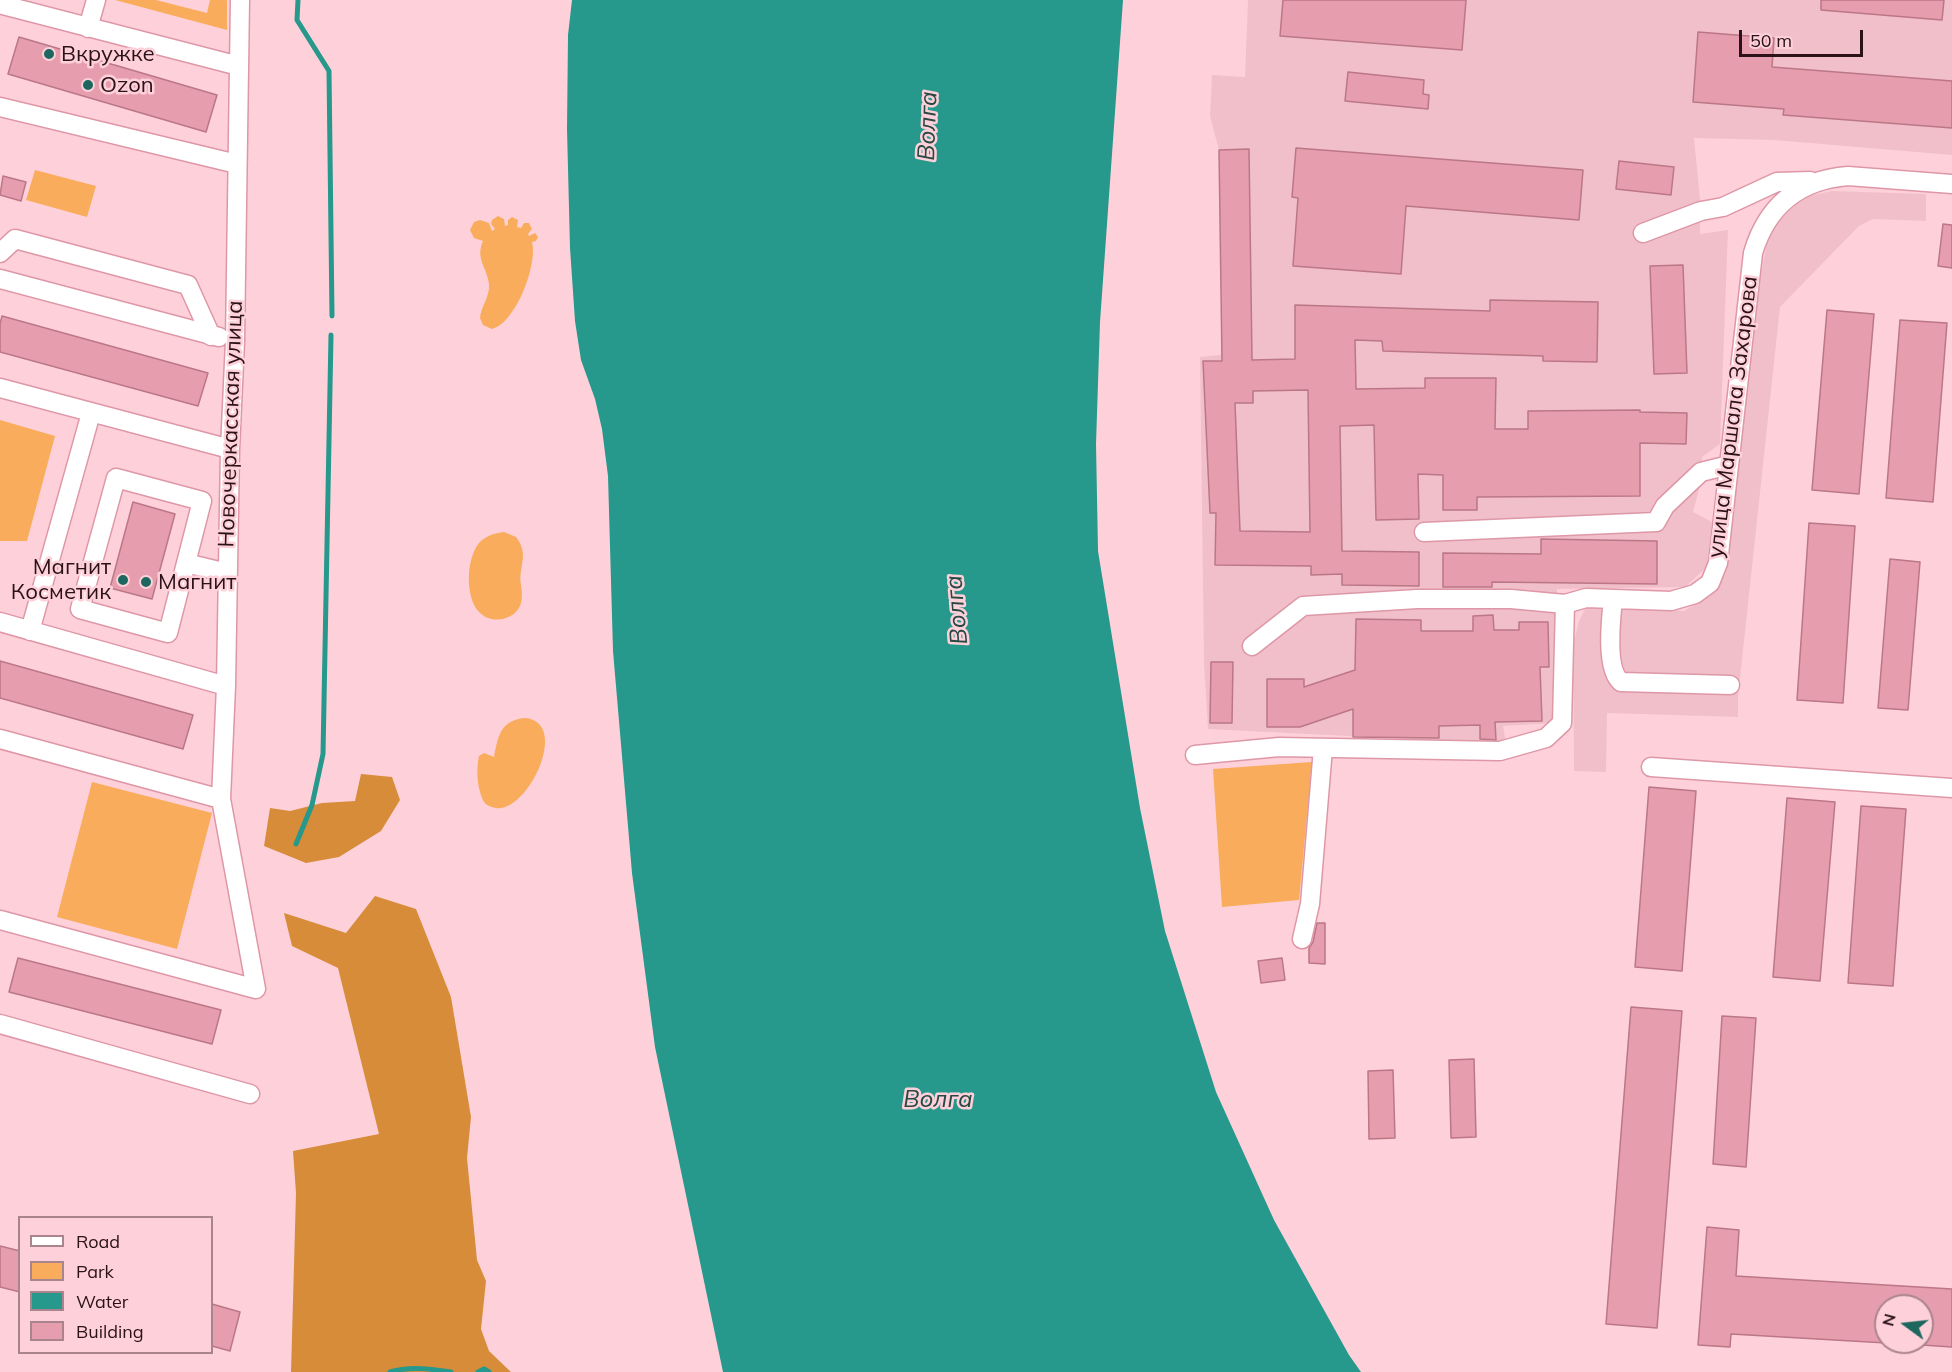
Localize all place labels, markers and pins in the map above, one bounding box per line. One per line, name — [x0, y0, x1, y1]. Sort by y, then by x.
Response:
place label: Вкружке — [61, 41, 155, 67]
marker: Вкружке — [42, 47, 56, 61]
place label: Ozon — [100, 72, 154, 98]
marker: Ozon — [81, 78, 95, 92]
place label: Магнит Косметик — [11, 554, 111, 606]
place label: Магнит — [158, 569, 236, 595]
marker: Магнит Косметик — [116, 573, 130, 587]
marker: Магнит — [139, 575, 153, 589]

